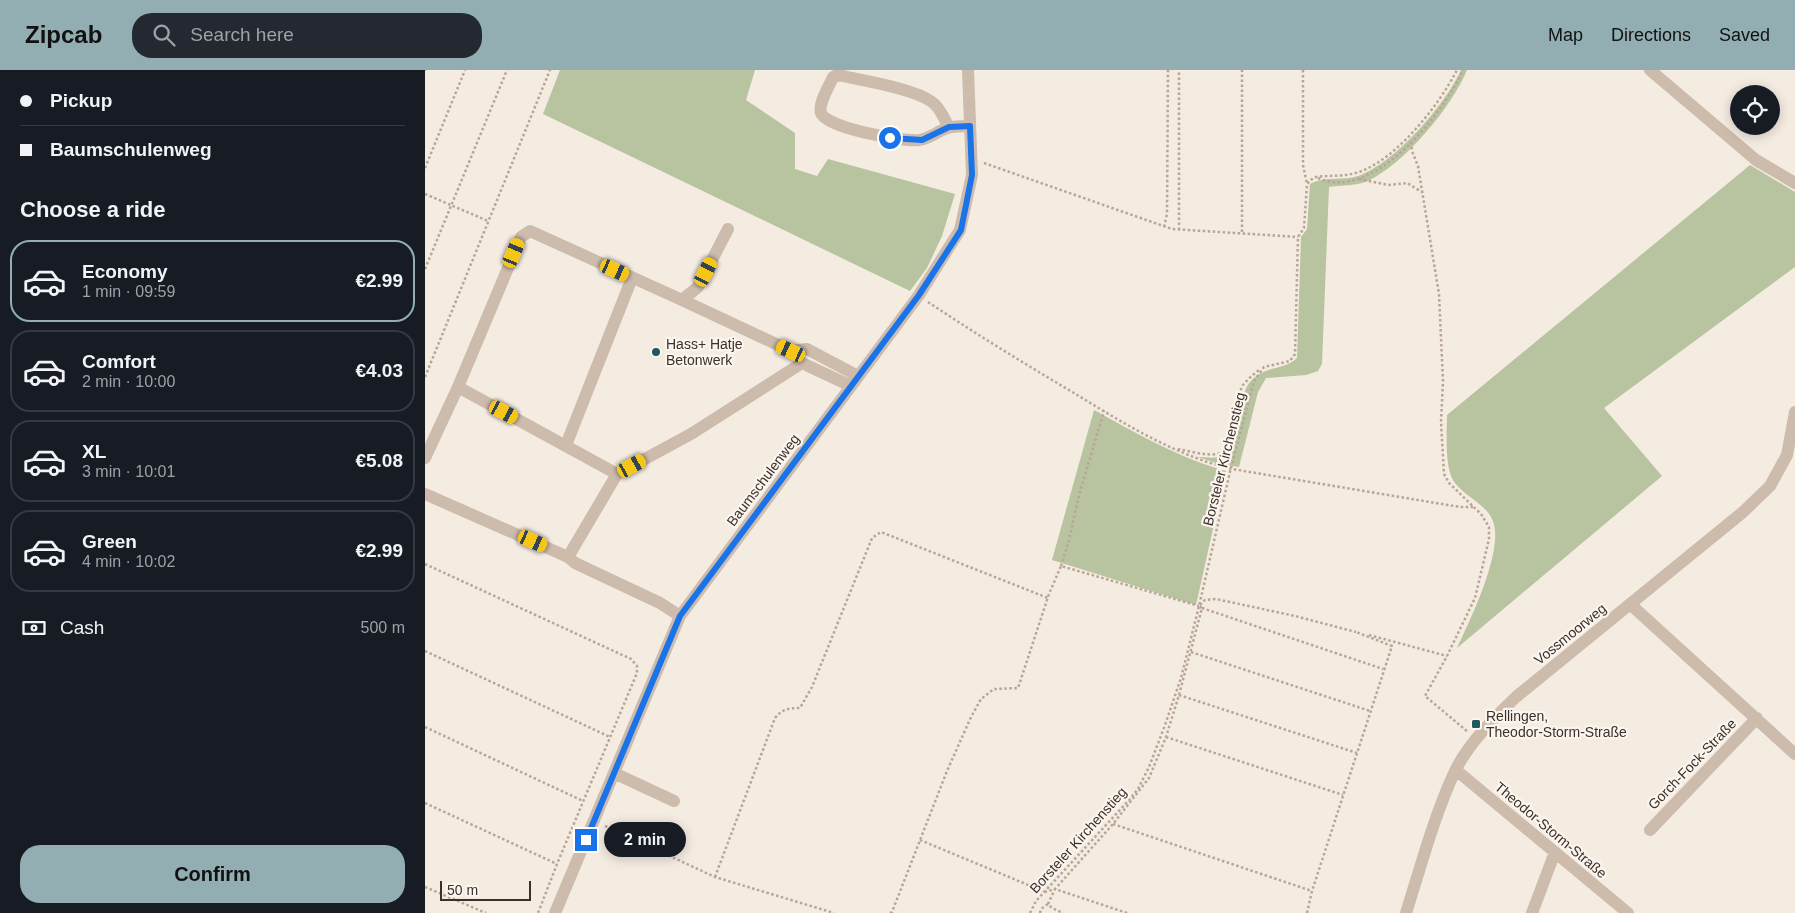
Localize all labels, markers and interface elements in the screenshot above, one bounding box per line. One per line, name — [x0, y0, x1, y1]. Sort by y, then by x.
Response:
search box — [132, 13, 482, 58]
text: Zipcab — [25, 21, 102, 48]
icon: search — [150, 21, 178, 49]
text: Search here — [190, 24, 294, 45]
text: Map — [1548, 25, 1583, 45]
text: Directions — [1611, 25, 1691, 45]
text: Saved — [1719, 25, 1770, 45]
map controls — [1730, 85, 1780, 135]
button: locate — [1730, 85, 1780, 135]
text: Pickup — [50, 90, 112, 111]
route start — [879, 127, 901, 149]
text: Baumschulenweg — [50, 139, 212, 160]
text: Choose a ride — [20, 197, 165, 222]
car — [501, 236, 526, 270]
car — [692, 255, 719, 289]
car — [598, 257, 631, 283]
icon: car — [22, 259, 67, 304]
text: Economy — [82, 261, 168, 282]
text: €2.99 — [355, 270, 403, 291]
text: 1 min · 09:59 — [82, 283, 175, 300]
place label: Hass+ Hatje Betonwerk — [666, 336, 743, 368]
car — [774, 338, 807, 364]
marker: Hass+ Hatje Betonwerk — [650, 346, 662, 358]
icon: car — [22, 349, 67, 394]
text: Comfort — [82, 351, 156, 372]
text: €4.03 — [355, 360, 403, 381]
text: 2 min · 10:00 — [82, 373, 175, 390]
street label: Borsteler Kirchenstieg — [1200, 391, 1248, 527]
car — [487, 398, 520, 426]
street label: Baumschulenweg — [723, 431, 803, 529]
icon: car — [22, 439, 67, 484]
text: XL — [82, 441, 106, 462]
text: €5.08 — [355, 450, 403, 471]
car — [615, 452, 648, 480]
text: 3 min · 10:01 — [82, 463, 175, 480]
car — [516, 528, 549, 554]
icon: car — [22, 529, 67, 574]
text: Green — [82, 531, 137, 552]
text: €2.99 — [355, 540, 403, 561]
text: 4 min · 10:02 — [82, 553, 175, 570]
street label: Vossmoorweg — [1531, 600, 1609, 668]
icon: cash — [20, 614, 48, 642]
text: Cash — [60, 617, 104, 638]
text: 500 m — [361, 619, 405, 636]
place label: Rellingen, Theodor-Storm-Straße — [1486, 708, 1627, 740]
street label: Gorch-Fock-Straße — [1645, 715, 1740, 813]
marker: Rellingen, Theodor-Storm-Straße — [1470, 718, 1482, 730]
street label: Theodor-Storm-Straße — [1492, 779, 1610, 882]
street label: Borsteler Kirchenstieg — [1026, 784, 1130, 896]
callout: 2 min — [603, 822, 686, 858]
route end — [575, 829, 597, 851]
text: 2 min — [624, 831, 666, 848]
button: Confirm — [20, 845, 405, 903]
scale bar — [440, 878, 531, 901]
text: 50 m — [447, 882, 478, 898]

